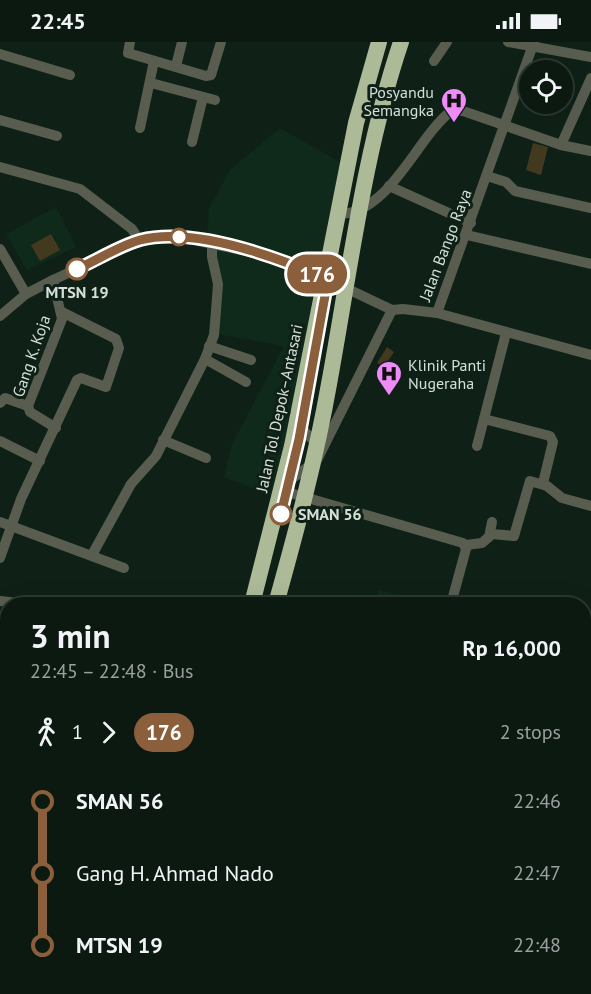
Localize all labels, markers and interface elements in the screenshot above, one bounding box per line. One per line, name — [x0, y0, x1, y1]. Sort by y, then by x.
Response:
text: 22:45 — [30, 7, 86, 35]
map controls — [519, 60, 573, 114]
button: locate — [519, 60, 573, 114]
place label: Posyandu Semangka — [364, 82, 434, 120]
hospital icon: Posyandu Semangka — [439, 86, 469, 124]
street label: Jalan Bango Raya — [414, 186, 476, 305]
unlabelled marker — [170, 228, 188, 246]
line badge: 176 — [282, 254, 352, 294]
marker: MTSN 19 — [66, 258, 88, 280]
text: 176 — [299, 261, 335, 288]
place label: MTSN 19 — [45, 282, 109, 302]
street label: Gang K. Koja — [8, 312, 54, 400]
street label: Jalan Tol Depok–Antasari — [251, 322, 307, 495]
place label: Klinik Panti Nugeraha — [408, 355, 486, 393]
hospital icon: Klinik Panti Nugeraha — [374, 359, 404, 397]
marker: SMAN 56 — [270, 503, 292, 525]
place label: SMAN 56 — [298, 504, 362, 524]
text: 3 min — [30, 614, 111, 657]
text: Rp 16,000 — [462, 634, 561, 662]
text: 22:45 – 22:48 · Bus — [30, 658, 194, 684]
icon: walk — [30, 716, 63, 749]
icon: forward — [92, 716, 125, 749]
text: 1 — [72, 719, 83, 745]
text: 176 — [146, 719, 182, 746]
text: 2 stops — [500, 719, 561, 745]
text: SMAN 56 — [76, 787, 164, 815]
text: 22:46 — [513, 788, 561, 814]
text: Gang H. Ahmad Nado — [76, 859, 274, 887]
text: 22:47 — [513, 860, 561, 886]
text: MTSN 19 — [76, 931, 163, 959]
text: 22:48 — [513, 932, 561, 958]

